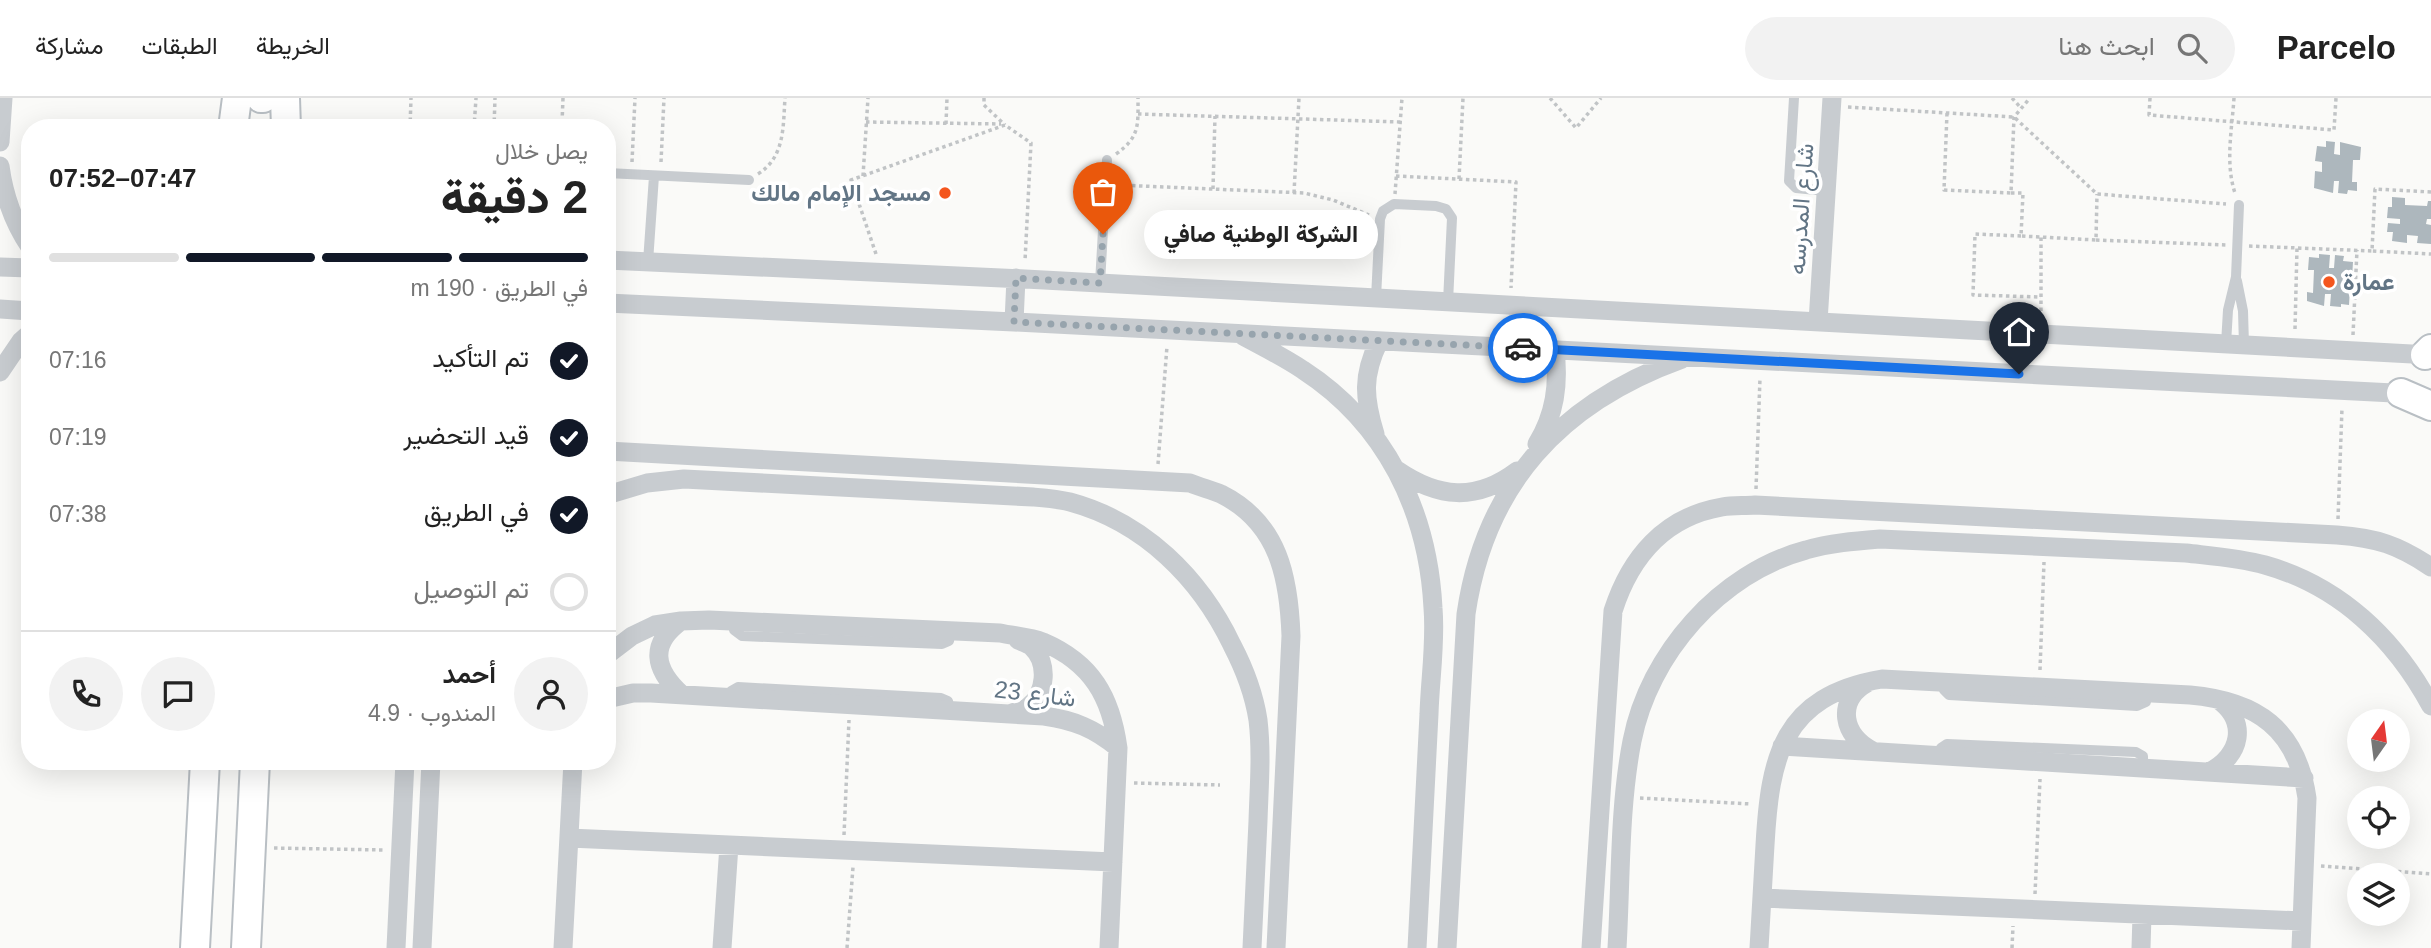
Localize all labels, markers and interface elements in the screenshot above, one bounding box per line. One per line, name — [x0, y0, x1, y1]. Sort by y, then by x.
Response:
search box — [1745, 17, 2235, 80]
icon: search — [2173, 29, 2211, 67]
text: Parcelo — [2277, 29, 2396, 66]
text: ابحث هنا — [2058, 31, 2155, 61]
text: مشاركة — [35, 32, 103, 59]
text: الطبقات — [141, 32, 218, 59]
text: الخريطة — [256, 32, 330, 59]
text: يصل خلال — [495, 138, 588, 164]
street label: شارع المدرسه — [1782, 142, 1822, 276]
pin — [1073, 162, 1133, 234]
text: 07:47–07:52 — [49, 163, 196, 193]
text: 2 دقيقة — [441, 171, 588, 223]
icon: bag — [1084, 173, 1122, 211]
place label: مسجد الإمام مالك — [751, 179, 931, 209]
marker: مسجد الإمام مالك — [937, 185, 953, 201]
callout: الشركة الوطنية صافي — [1145, 209, 1380, 258]
text: الشركة الوطنية صافي — [1164, 221, 1358, 247]
place label: عمارة — [2343, 268, 2395, 297]
marker: عمارة — [2321, 274, 2337, 290]
text: في الطريق · 190 m — [411, 275, 588, 301]
pin — [1989, 302, 2049, 374]
courier — [1488, 313, 1558, 383]
icon: home — [2000, 313, 2038, 351]
icon: car — [1504, 329, 1542, 367]
icon: check — [550, 342, 588, 380]
text: تم التأكيد — [432, 343, 529, 373]
text: 07:16 — [49, 347, 107, 373]
icon: check — [550, 419, 588, 457]
text: قيد التحضير — [403, 420, 529, 450]
text: 07:19 — [49, 424, 107, 450]
icon: check — [550, 496, 588, 534]
text: في الطريق — [424, 497, 529, 527]
text: 07:38 — [49, 501, 107, 527]
text: تم التوصيل — [413, 574, 529, 604]
button: phone — [49, 657, 123, 731]
button: chat — [141, 657, 215, 731]
button: person — [514, 657, 588, 731]
text: أحمد — [443, 659, 496, 689]
street label: شارع 23 — [993, 675, 1077, 715]
text: المندوب · 4.9 — [368, 700, 496, 726]
north arrow — [2347, 709, 2410, 772]
map controls — [2347, 709, 2410, 926]
button: locate — [2347, 786, 2410, 849]
button: layers — [2347, 863, 2410, 926]

